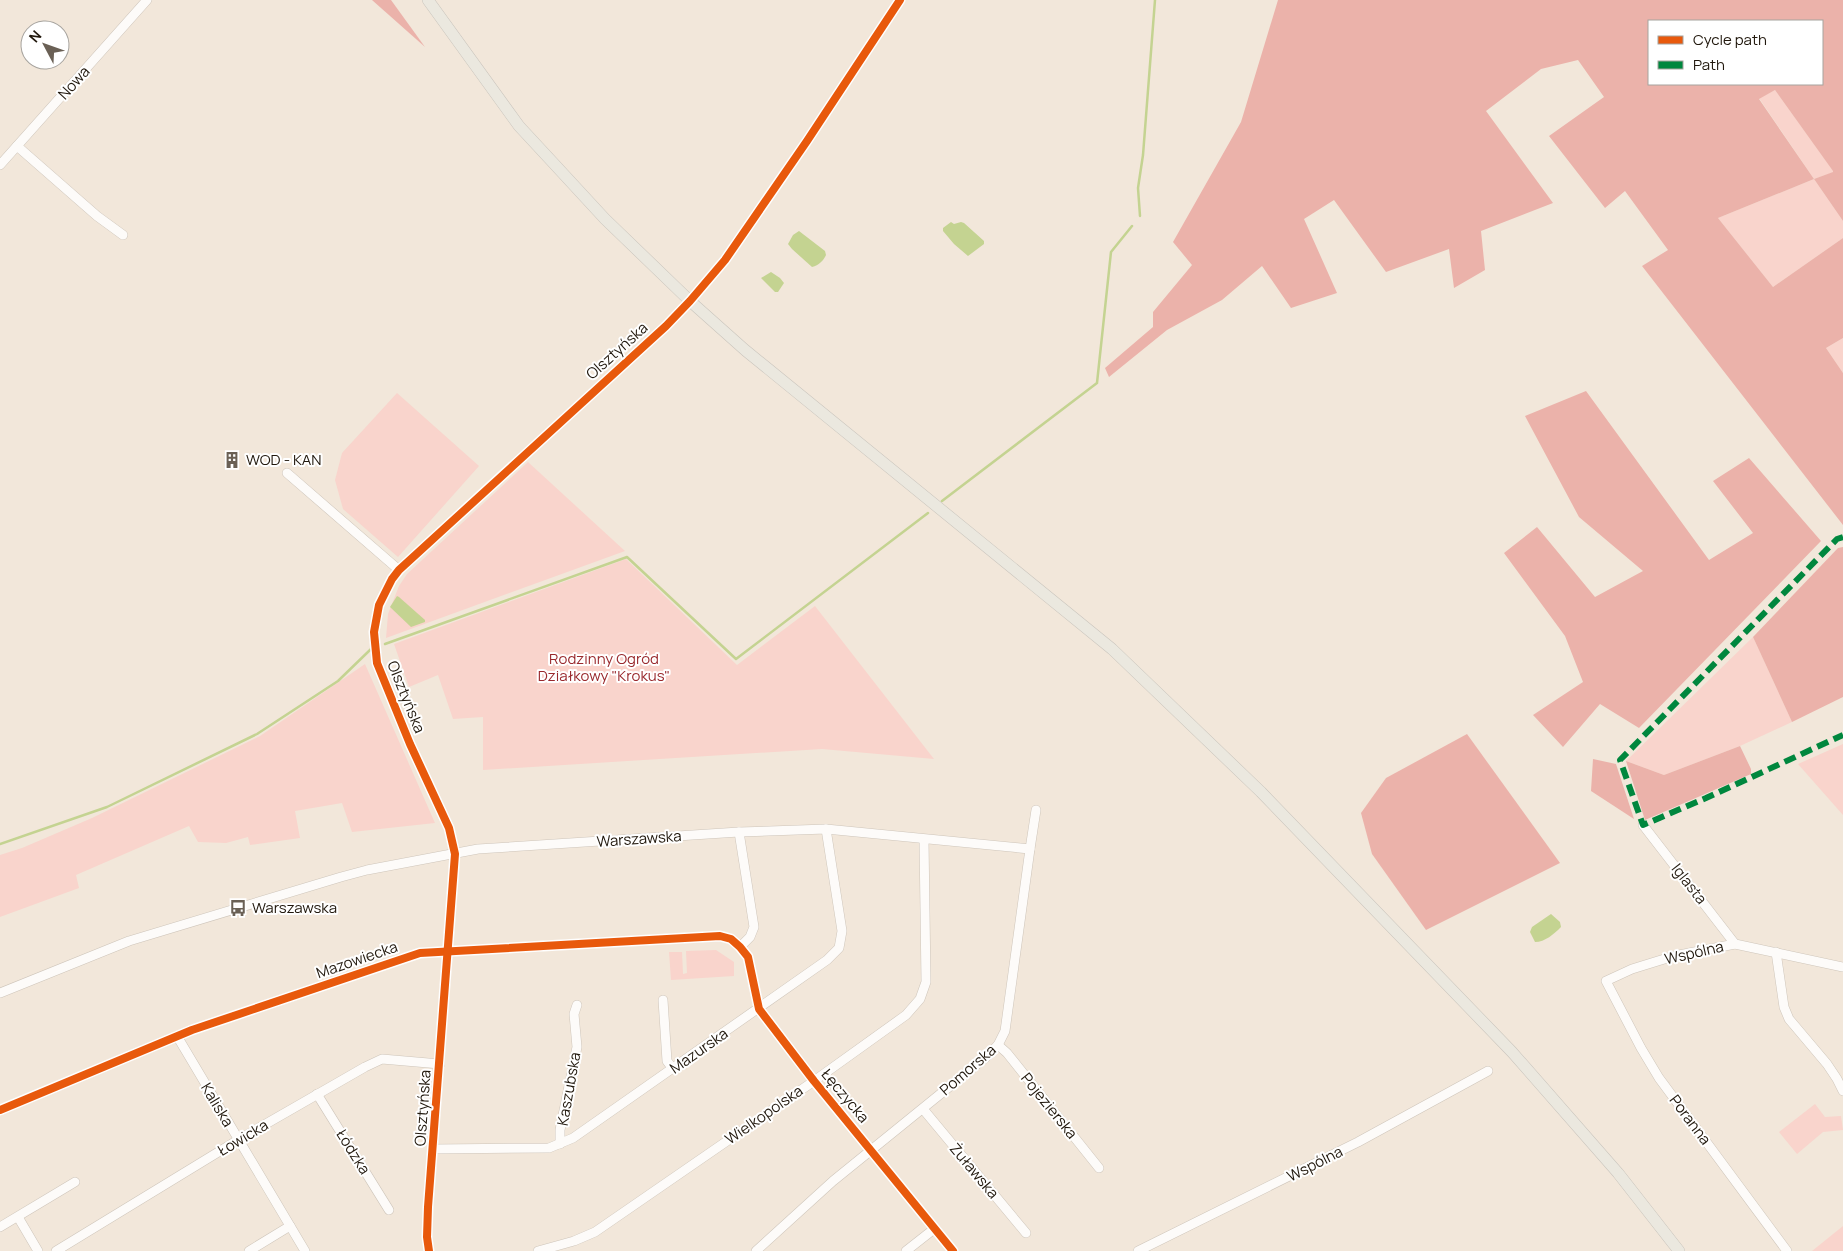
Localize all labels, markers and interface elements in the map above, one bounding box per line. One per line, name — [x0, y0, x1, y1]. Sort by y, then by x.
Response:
north arrow — [20, 20, 70, 70]
legend — [1648, 20, 1823, 85]
text: N — [24, 26, 45, 46]
text: Cycle path — [1693, 29, 1767, 50]
text: Path — [1693, 54, 1725, 75]
street label: Nowa — [53, 61, 94, 104]
street label: Olsztyńska — [581, 317, 652, 384]
place label: WOD - KAN — [246, 449, 322, 470]
building icon: WOD - KAN — [222, 450, 242, 470]
park label: Rodzinny Ogród Działkowy "Krokus" — [538, 648, 670, 686]
street label: Olsztyńska — [382, 657, 431, 736]
street label: Warszawska — [596, 825, 682, 852]
street label: Iglasta — [1667, 859, 1712, 908]
place label: Warszawska — [252, 897, 337, 918]
bus stop icon: Warszawska — [228, 898, 248, 918]
street label: Mazowiecka — [313, 936, 400, 983]
street label: Wspólna — [1662, 936, 1725, 969]
street label: Mazurska — [665, 1023, 732, 1078]
street label: Pomorska — [935, 1039, 1000, 1100]
street label: Kaszubska — [552, 1050, 585, 1127]
street label: Łęczycka — [817, 1064, 874, 1127]
street label: Pojezierska — [1016, 1068, 1083, 1143]
street label: Olsztyńska — [409, 1069, 436, 1147]
street label: Kaliska — [196, 1079, 239, 1131]
street label: Wielkopolska — [721, 1080, 807, 1149]
street label: Poranna — [1665, 1090, 1716, 1149]
street label: Łowicka — [214, 1114, 272, 1161]
street label: Łódzka — [331, 1125, 375, 1178]
street label: Żuławska — [945, 1139, 1004, 1203]
street label: Wspólna — [1283, 1141, 1346, 1187]

